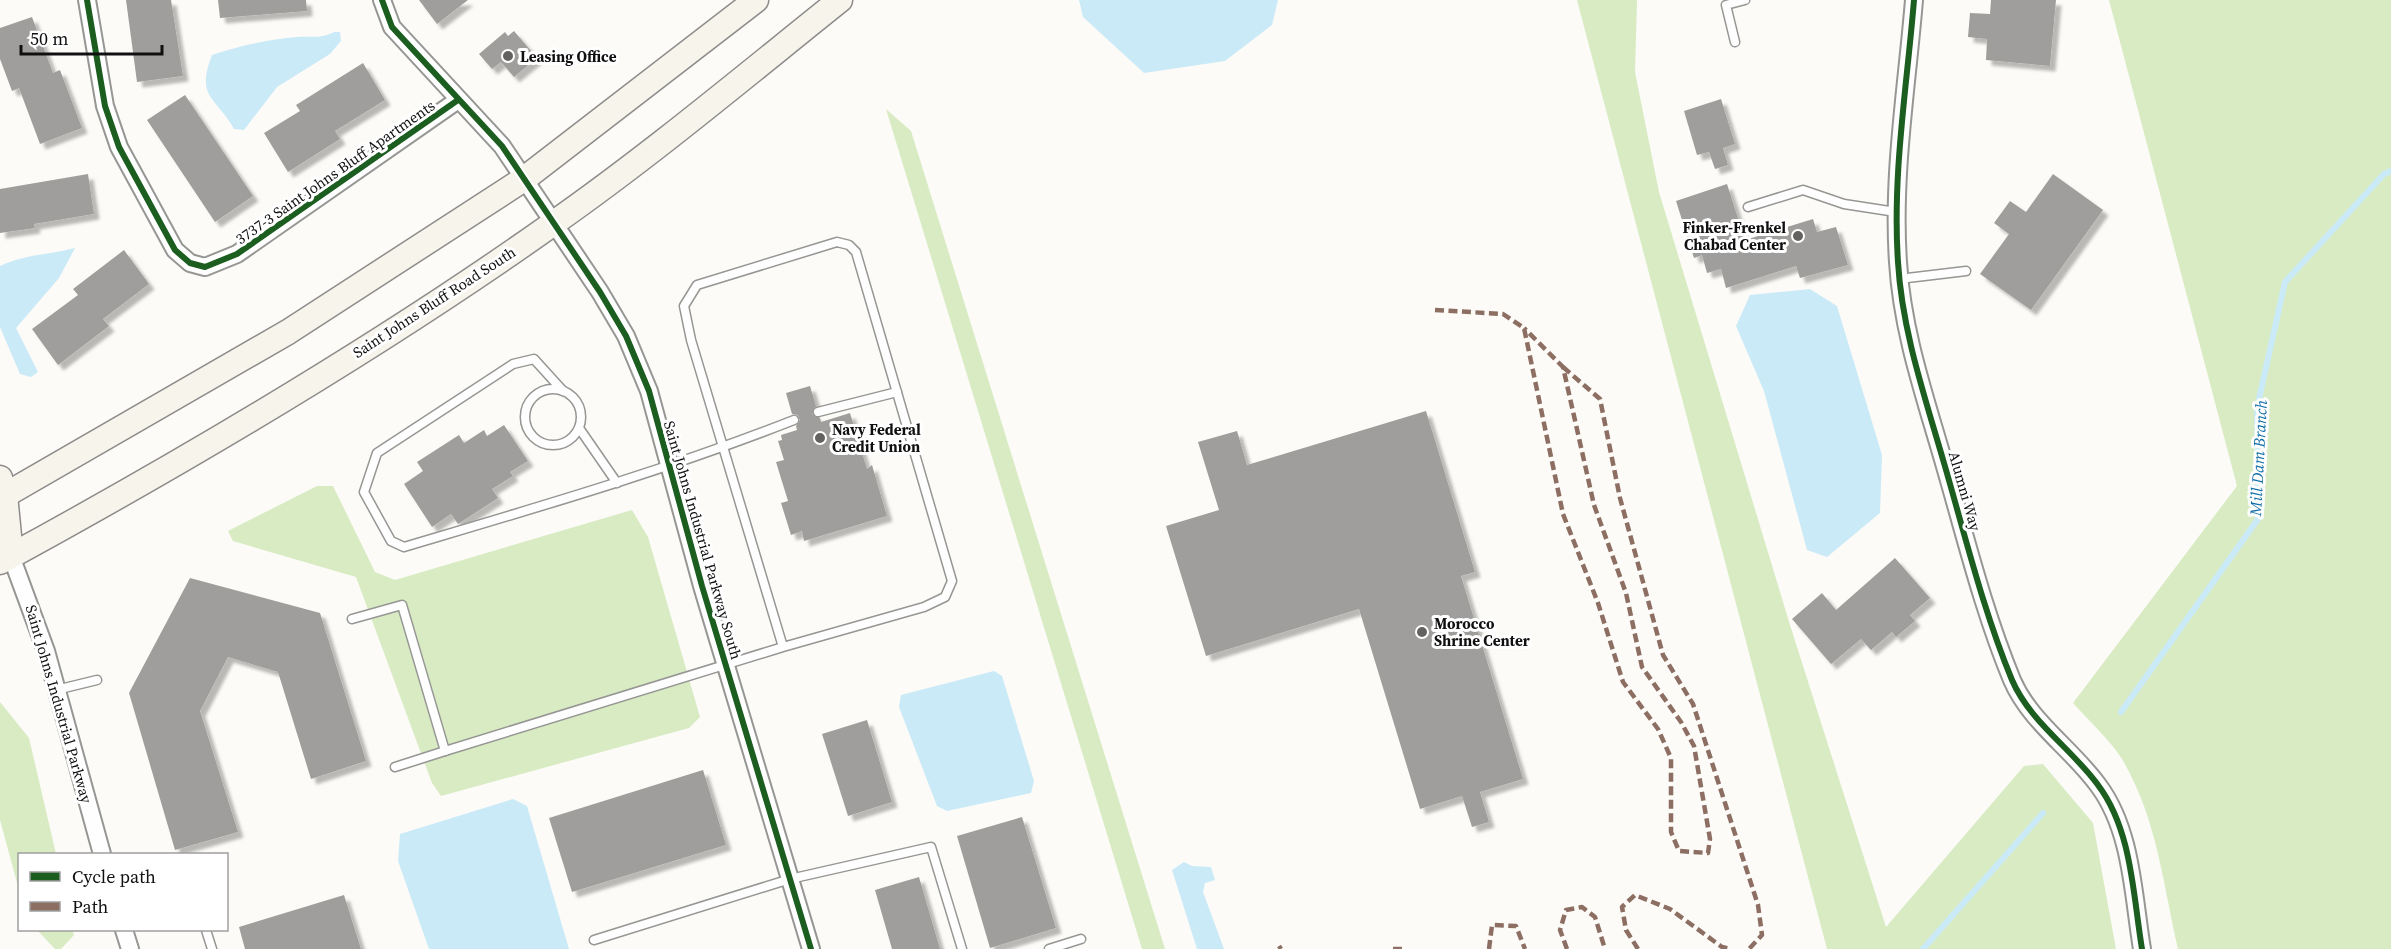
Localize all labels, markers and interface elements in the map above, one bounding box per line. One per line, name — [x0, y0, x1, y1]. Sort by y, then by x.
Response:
scale bar — [21, 18, 162, 56]
text: 50 m — [30, 26, 68, 51]
place label: Leasing Office — [520, 46, 617, 67]
marker: Leasing Office — [501, 49, 515, 63]
street label: 3737-3 Saint Johns Bluff Apartments — [231, 95, 439, 249]
place label: Finker-Frenkel Chabad Center — [1682, 217, 1786, 255]
marker: Finker-Frenkel Chabad Center — [1791, 229, 1805, 243]
street label: Saint Johns Bluff Road South — [348, 241, 520, 363]
water label: Mill Dam Branch — [2244, 399, 2272, 518]
street label: Saint Johns Industrial Parkway South — [659, 418, 747, 662]
place label: Navy Federal Credit Union — [832, 419, 921, 457]
marker: Navy Federal Credit Union — [813, 431, 827, 445]
street label: Alumni Way — [1944, 449, 1986, 533]
street label: Saint Johns Industrial Parkway — [21, 602, 97, 806]
place label: Morocco Shrine Center — [1434, 613, 1530, 651]
marker: Morocco Shrine Center — [1415, 625, 1429, 639]
legend — [18, 853, 228, 931]
text: Cycle path — [72, 864, 156, 889]
text: Path — [72, 894, 109, 919]

